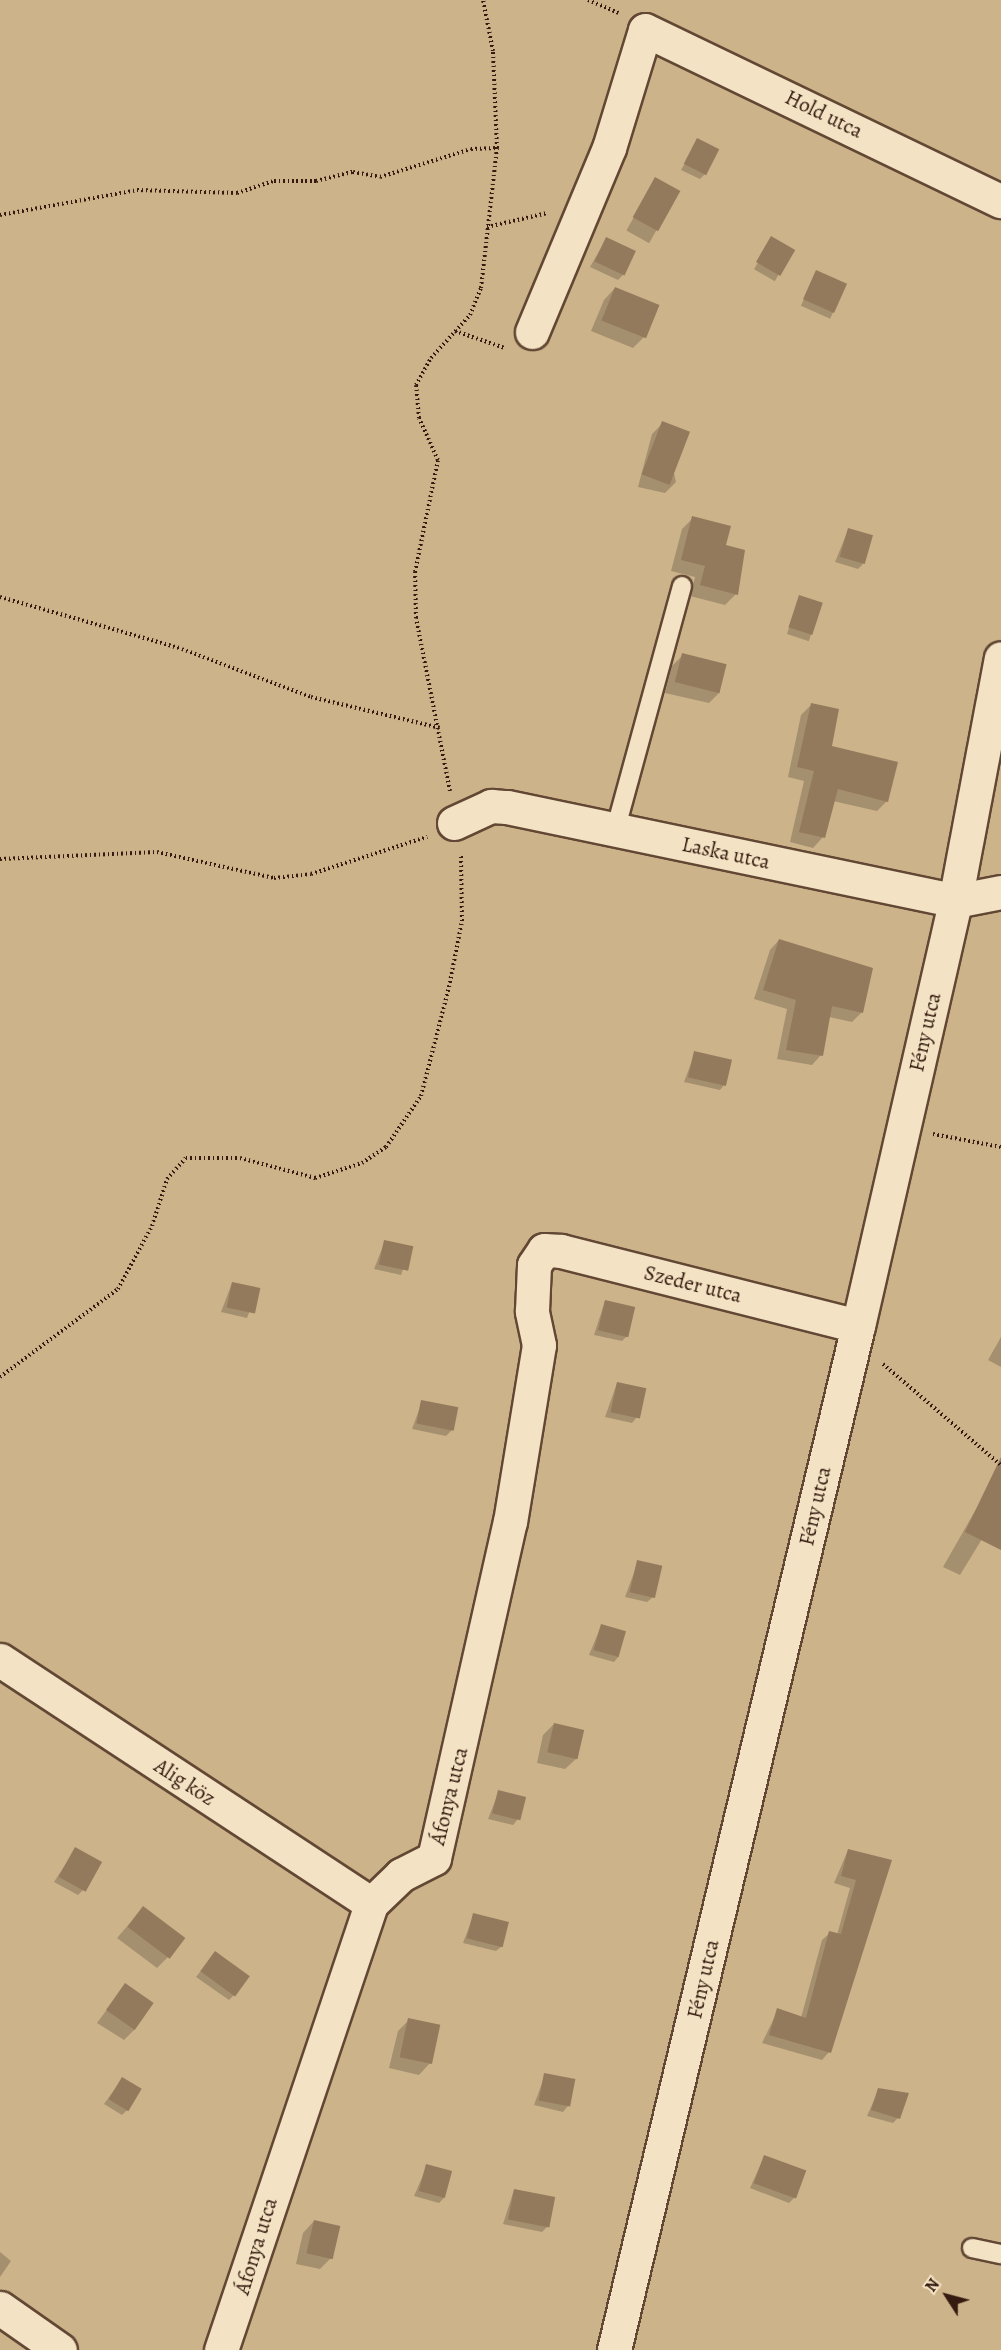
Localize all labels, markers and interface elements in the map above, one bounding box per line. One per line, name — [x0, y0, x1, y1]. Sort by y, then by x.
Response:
street label: Hold utca — [781, 84, 867, 144]
street label: Laska utca — [680, 831, 772, 875]
street label: Fény utca — [904, 990, 946, 1074]
street label: Szeder utca — [642, 1260, 744, 1308]
street label: Fény utca — [794, 1464, 836, 1548]
street label: Áfonya utca — [425, 1744, 473, 1848]
street label: Alig köz — [150, 1753, 220, 1811]
street label: Fény utca — [682, 1937, 724, 2021]
street label: Áfonya utca — [229, 2194, 283, 2298]
north arrow — [917, 2266, 977, 2326]
text: N — [920, 2274, 945, 2297]

